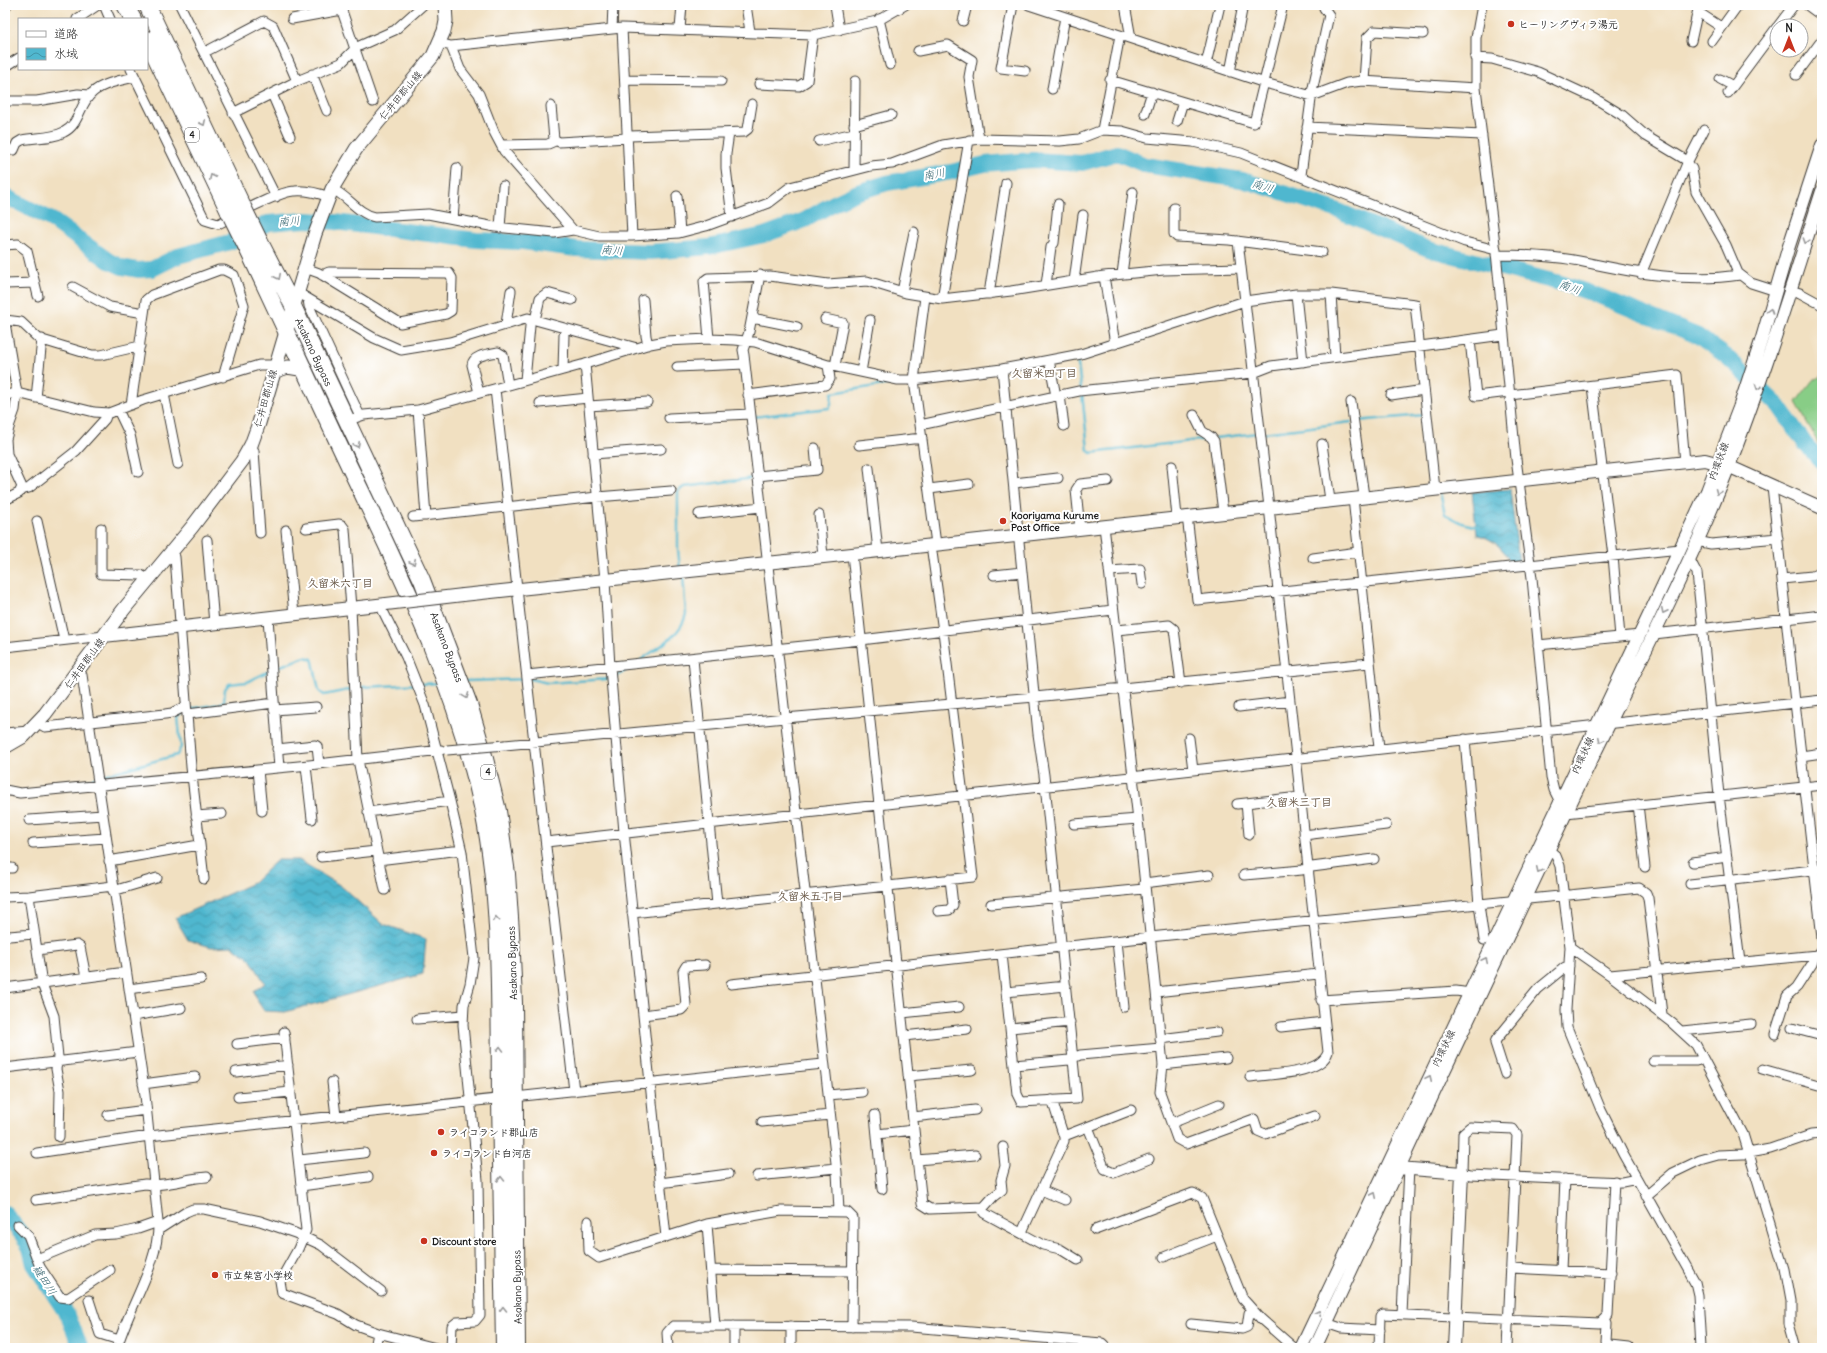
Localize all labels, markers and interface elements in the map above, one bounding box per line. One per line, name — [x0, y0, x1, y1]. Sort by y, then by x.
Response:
legend — [18, 18, 148, 70]
place label: ヒーリングヴィラ湯元 — [1519, 18, 1618, 31]
north arrow — [1769, 18, 1809, 58]
marker: ヒーリングヴィラ湯元 — [1506, 19, 1516, 29]
text: N — [1785, 21, 1793, 35]
text: 道路 — [54, 26, 78, 41]
text: 水域 — [54, 46, 78, 61]
street label: 仁井田郡山線 — [376, 68, 425, 122]
one-way arrow — [198, 118, 206, 126]
road number: 4 — [185, 128, 199, 142]
water label: 南川 — [922, 165, 946, 183]
one-way arrow — [209, 174, 217, 181]
water label: 南川 — [1250, 176, 1276, 196]
water label: 南川 — [277, 213, 301, 229]
one-way arrow — [1802, 237, 1811, 244]
water label: 南川 — [601, 242, 623, 258]
one-way arrow — [273, 272, 280, 280]
water label: 南川 — [1557, 277, 1583, 297]
one-way arrow — [1765, 308, 1774, 315]
street label: Asakano Bypass — [292, 316, 335, 389]
district label: 久留米四丁目 — [1011, 366, 1077, 380]
street label: 仁井田郡山線 — [251, 368, 280, 429]
one-way arrow — [1754, 384, 1763, 391]
street label: 内環状線 — [1705, 440, 1732, 482]
one-way arrow — [352, 441, 360, 448]
one-way arrow — [1715, 489, 1723, 496]
place label: Kooriyama Kurume Post Office — [1011, 509, 1099, 534]
marker: Kooriyama Kurume Post Office — [998, 516, 1008, 526]
one-way arrow — [408, 558, 416, 566]
district label: 久留米六丁目 — [307, 576, 373, 590]
one-way arrow — [1661, 606, 1669, 614]
street label: Asakano Bypass — [427, 610, 466, 684]
street label: 仁井田郡山線 — [62, 635, 107, 691]
one-way arrow — [461, 693, 469, 700]
street label: 内環状線 — [1568, 734, 1597, 776]
one-way arrow — [1598, 736, 1606, 743]
road number: 4 — [481, 765, 495, 779]
district label: 久留米三丁目 — [1266, 795, 1332, 809]
one-way arrow — [1536, 866, 1544, 873]
district label: 久留米五丁目 — [777, 889, 843, 903]
one-way arrow — [491, 916, 500, 922]
street label: Asakano Bypass — [505, 925, 520, 1000]
one-way arrow — [1480, 957, 1488, 965]
street label: 内環状線 — [1429, 1027, 1458, 1069]
one-way arrow — [496, 1046, 504, 1052]
one-way arrow — [1424, 1074, 1432, 1082]
place label: ライコランド郡山店 — [449, 1126, 539, 1139]
marker: ライコランド郡山店 — [436, 1127, 446, 1137]
place label: ライコランド白河店 — [442, 1147, 532, 1160]
marker: ライコランド白河店 — [429, 1148, 439, 1158]
one-way arrow — [497, 1176, 505, 1182]
one-way arrow — [1369, 1192, 1377, 1199]
place label: Discount store — [432, 1235, 497, 1248]
marker: Discount store — [419, 1236, 429, 1246]
street label: Asakano Bypass — [510, 1249, 525, 1324]
water label: 縫田川 — [30, 1262, 60, 1298]
place label: 市立柴宮小学校 — [223, 1269, 293, 1282]
marker: 市立柴宮小学校 — [210, 1270, 220, 1280]
one-way arrow — [499, 1306, 507, 1312]
one-way arrow — [1313, 1309, 1321, 1317]

